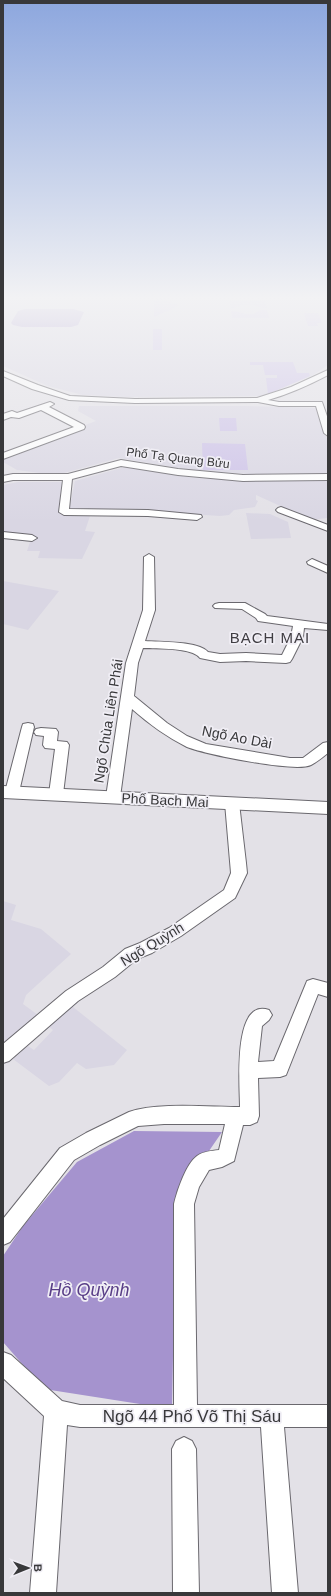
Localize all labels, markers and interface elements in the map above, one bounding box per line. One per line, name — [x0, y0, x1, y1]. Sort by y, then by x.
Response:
street label: Phố Tạ Quang Bửu — [126, 445, 230, 471]
district label: BẠCH MAI — [230, 629, 310, 646]
street label: Ngõ Chùa Liên Phái — [90, 658, 126, 784]
street label: Ngõ Ao Dài — [201, 722, 273, 752]
street label: Phố Bạch Mai — [121, 790, 209, 810]
street label: Ngõ Quỳnh — [118, 919, 186, 969]
water label: Hồ Quỳnh — [48, 1280, 130, 1300]
street label: Ngõ 44 Phố Võ Thị Sáu — [103, 1407, 281, 1426]
north arrow — [8, 1548, 48, 1588]
text: B — [32, 1564, 44, 1572]

